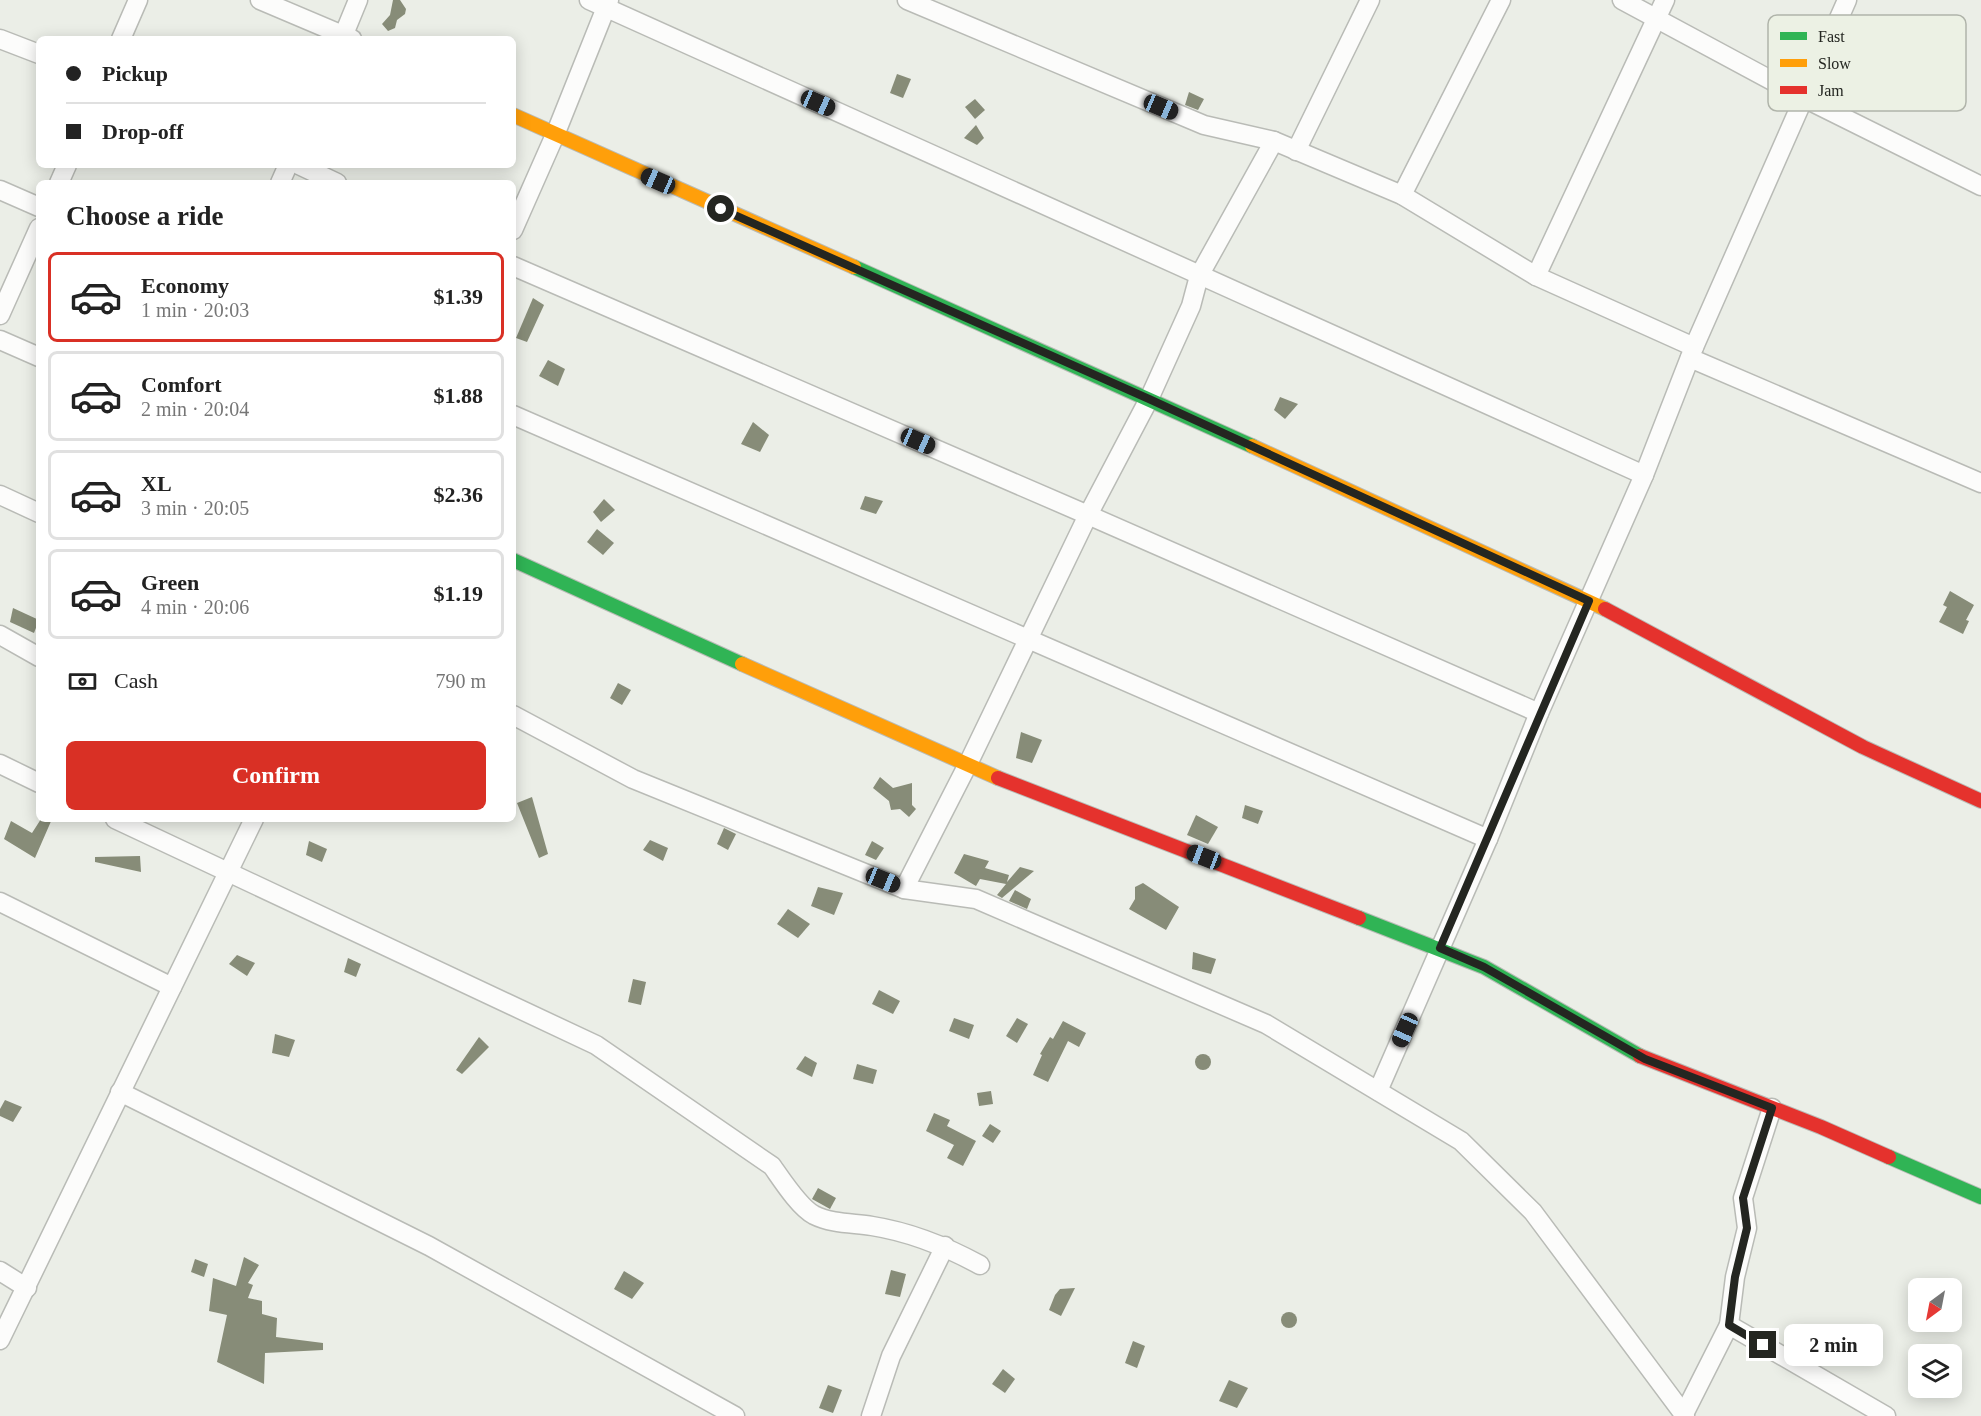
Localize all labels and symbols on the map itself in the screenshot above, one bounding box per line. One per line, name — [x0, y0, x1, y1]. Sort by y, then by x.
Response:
legend — [1768, 15, 1966, 111]
text: Fast — [1818, 28, 1845, 45]
text: Slow — [1818, 55, 1851, 72]
text: Jam — [1818, 82, 1844, 99]
car — [798, 87, 838, 119]
car — [1141, 92, 1181, 122]
car — [638, 165, 678, 197]
route start — [707, 195, 734, 222]
car — [898, 425, 938, 457]
car — [1184, 842, 1224, 872]
car — [863, 865, 903, 895]
car — [1389, 1010, 1421, 1050]
north arrow — [1908, 1278, 1962, 1332]
callout: 2 min — [1784, 1324, 1883, 1366]
route end — [1749, 1331, 1776, 1358]

